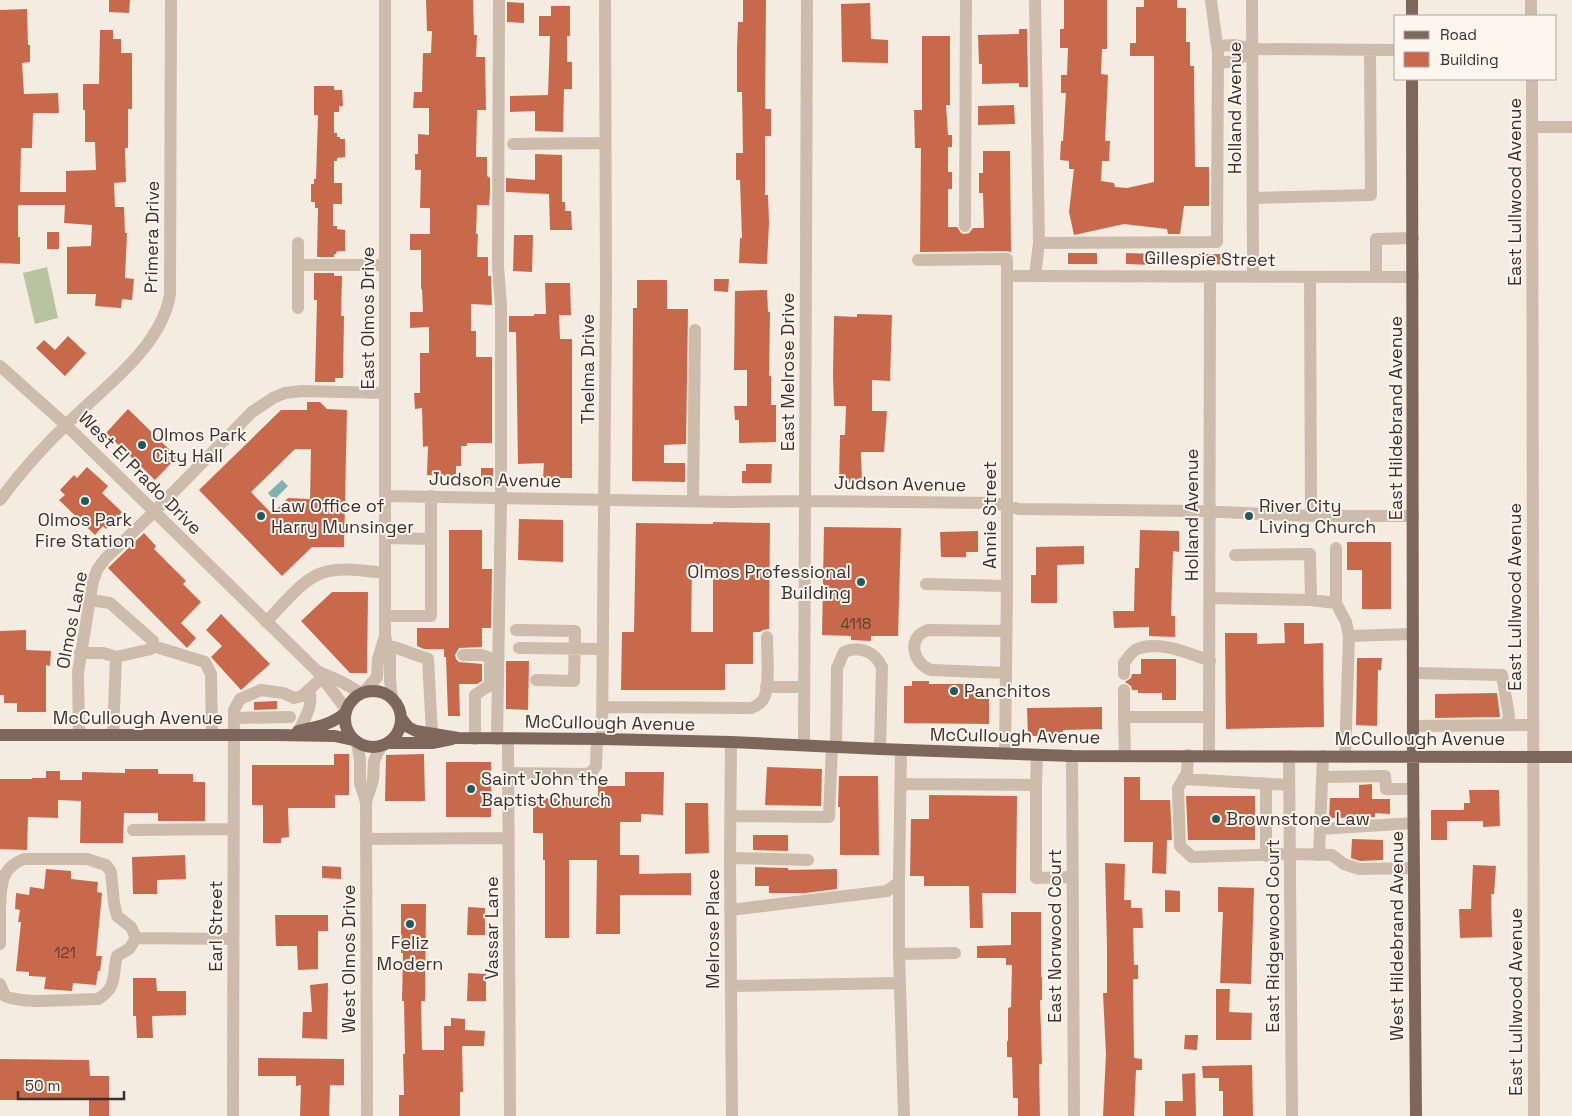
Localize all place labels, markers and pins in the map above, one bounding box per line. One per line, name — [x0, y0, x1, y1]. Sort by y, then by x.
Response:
place label: Olmos Park City Hall — [152, 423, 247, 467]
marker: Olmos Park City Hall — [136, 439, 148, 451]
place label: Law Office of Harry Munsinger — [271, 494, 414, 538]
place label: River City Living Church — [1259, 494, 1376, 538]
marker: Olmos Park Fire Station — [79, 495, 91, 507]
place label: Olmos Park Fire Station — [35, 508, 135, 552]
marker: Law Office of Harry Munsinger — [255, 510, 267, 522]
marker: River City Living Church — [1243, 510, 1255, 522]
place label: Olmos Professional Building — [687, 560, 851, 604]
marker: Olmos Professional Building — [855, 576, 867, 588]
place label: Panchitos — [964, 679, 1051, 702]
marker: Panchitos — [948, 685, 960, 697]
place label: Saint John the Baptist Church — [481, 767, 611, 811]
marker: Saint John the Baptist Church — [465, 783, 477, 795]
place label: Brownstone Law — [1226, 807, 1370, 830]
marker: Brownstone Law — [1210, 813, 1222, 825]
marker: Feliz Modern — [404, 918, 416, 930]
place label: Feliz Modern — [377, 931, 443, 975]

